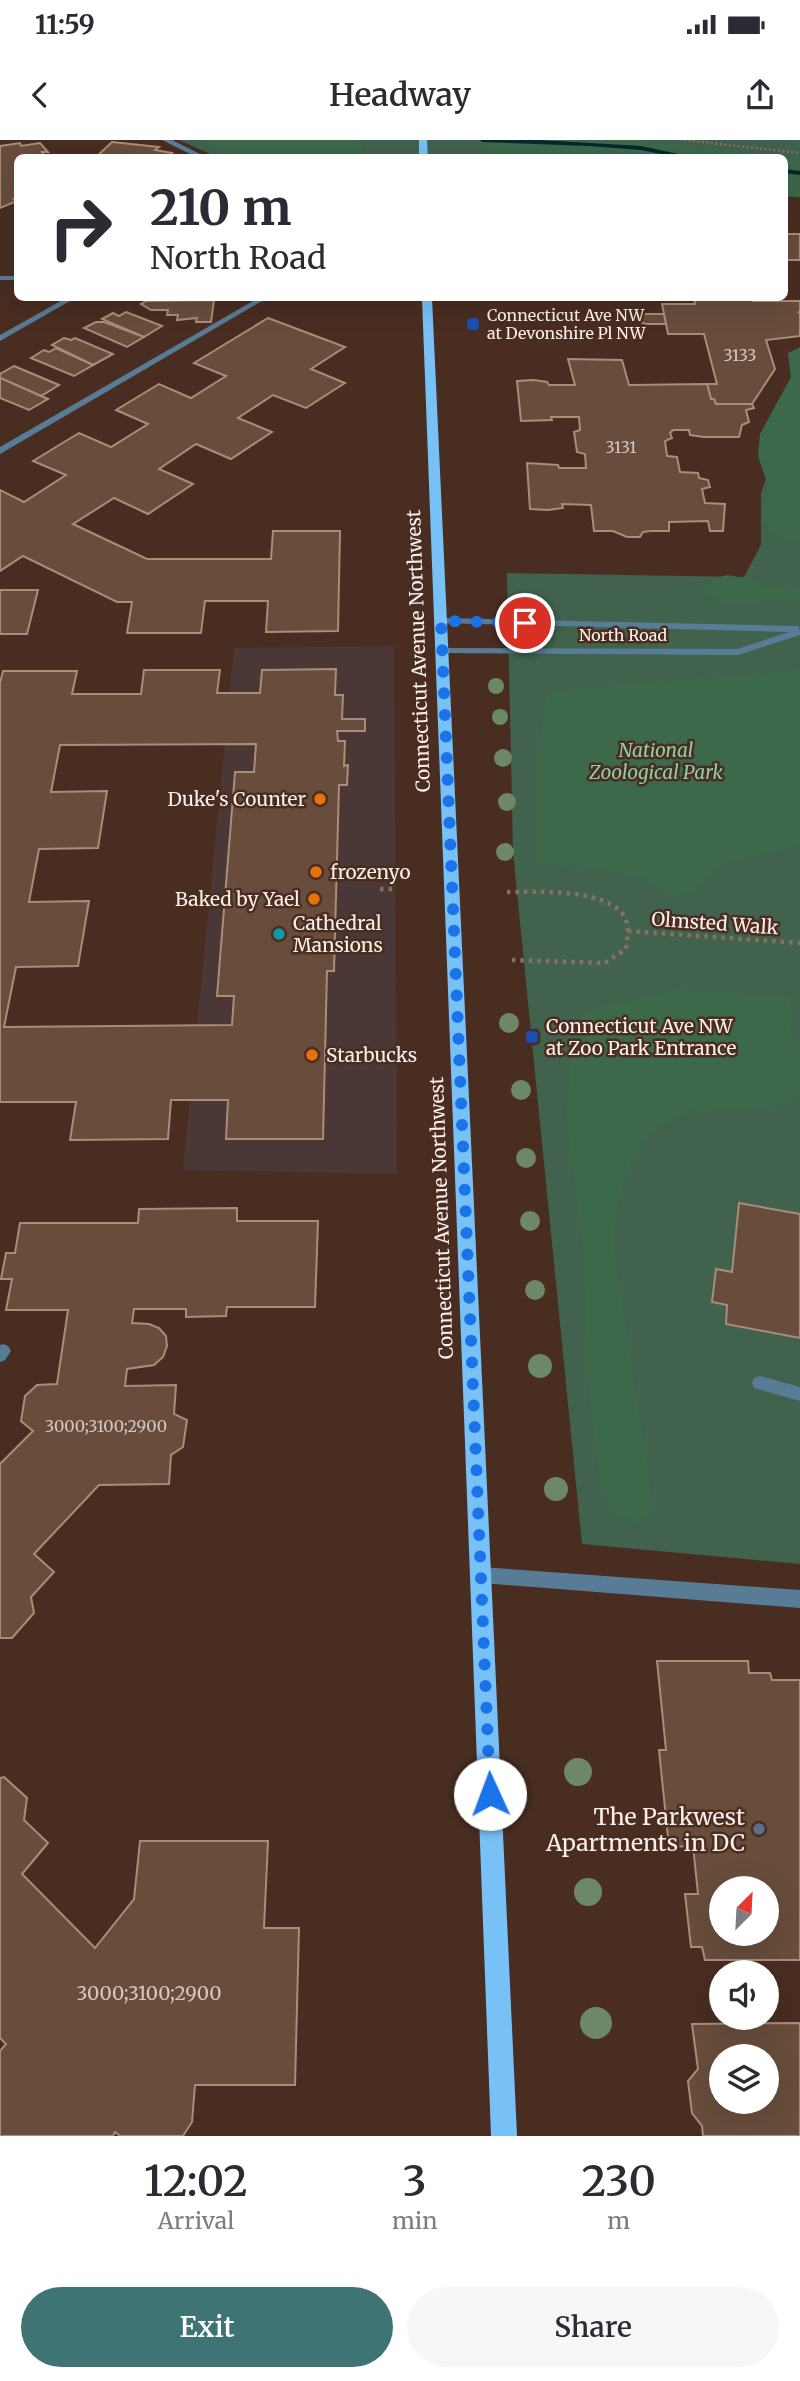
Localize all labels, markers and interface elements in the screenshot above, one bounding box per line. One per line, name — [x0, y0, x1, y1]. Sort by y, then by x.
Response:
text: 11:59 — [35, 8, 95, 41]
text: Headway — [329, 75, 471, 115]
icon: back — [21, 76, 59, 114]
icon: share — [741, 76, 779, 114]
text: 210 m — [150, 177, 291, 238]
icon: right — [35, 182, 126, 273]
text: North Road — [150, 238, 326, 278]
place label: Connecticut Ave NW at Devonshire Pl NW — [487, 305, 646, 343]
marker: Connecticut Ave NW at Devonshire Pl NW — [465, 316, 481, 332]
house number: 3133 — [724, 345, 756, 365]
house number: 3131 — [606, 437, 637, 457]
street label: Connecticut Avenue Northwest — [401, 509, 435, 793]
pin — [495, 593, 555, 653]
icon: arrive — [506, 604, 544, 642]
street label: North Road — [579, 625, 667, 645]
park label: National Zoological Park — [588, 738, 723, 784]
place label: Duke's Counter — [167, 787, 306, 811]
marker: Duke's Counter — [312, 791, 328, 807]
place label: frozenyo — [330, 860, 411, 884]
marker: frozenyo — [308, 864, 324, 880]
place label: Baked by Yael — [175, 887, 300, 911]
marker: Baked by Yael — [306, 891, 322, 907]
street label: Olmsted Walk — [651, 907, 779, 939]
place label: Cathedral Mansions — [293, 911, 383, 957]
marker: Cathedral Mansions — [271, 926, 287, 942]
place label: Connecticut Ave NW at Zoo Park Entrance — [546, 1014, 737, 1060]
marker: Connecticut Ave NW at Zoo Park Entrance — [524, 1029, 540, 1045]
place label: Starbucks — [326, 1043, 417, 1067]
marker: Starbucks — [304, 1047, 320, 1063]
street label: Connecticut Avenue Northwest — [424, 1076, 458, 1360]
house number: 3000;3100;2900 — [45, 1416, 167, 1436]
position arrow — [453, 1757, 527, 1831]
place label: The Parkwest Apartments in DC — [545, 1802, 745, 1857]
marker: The Parkwest Apartments in DC — [751, 1821, 767, 1837]
north arrow — [709, 1876, 779, 1946]
map controls — [709, 1876, 779, 2114]
button: sound — [709, 1960, 779, 2030]
house number: 3000;3100;2900 — [76, 1981, 222, 2005]
button: layers — [709, 2044, 779, 2114]
text: 12:02 — [144, 2155, 248, 2207]
text: 3 — [403, 2155, 427, 2207]
text: 230 — [581, 2155, 656, 2207]
text: Arrival — [158, 2206, 234, 2235]
text: min — [392, 2206, 437, 2235]
text: m — [607, 2206, 630, 2235]
button: Exit — [21, 2287, 393, 2367]
button: Share — [407, 2287, 779, 2367]

